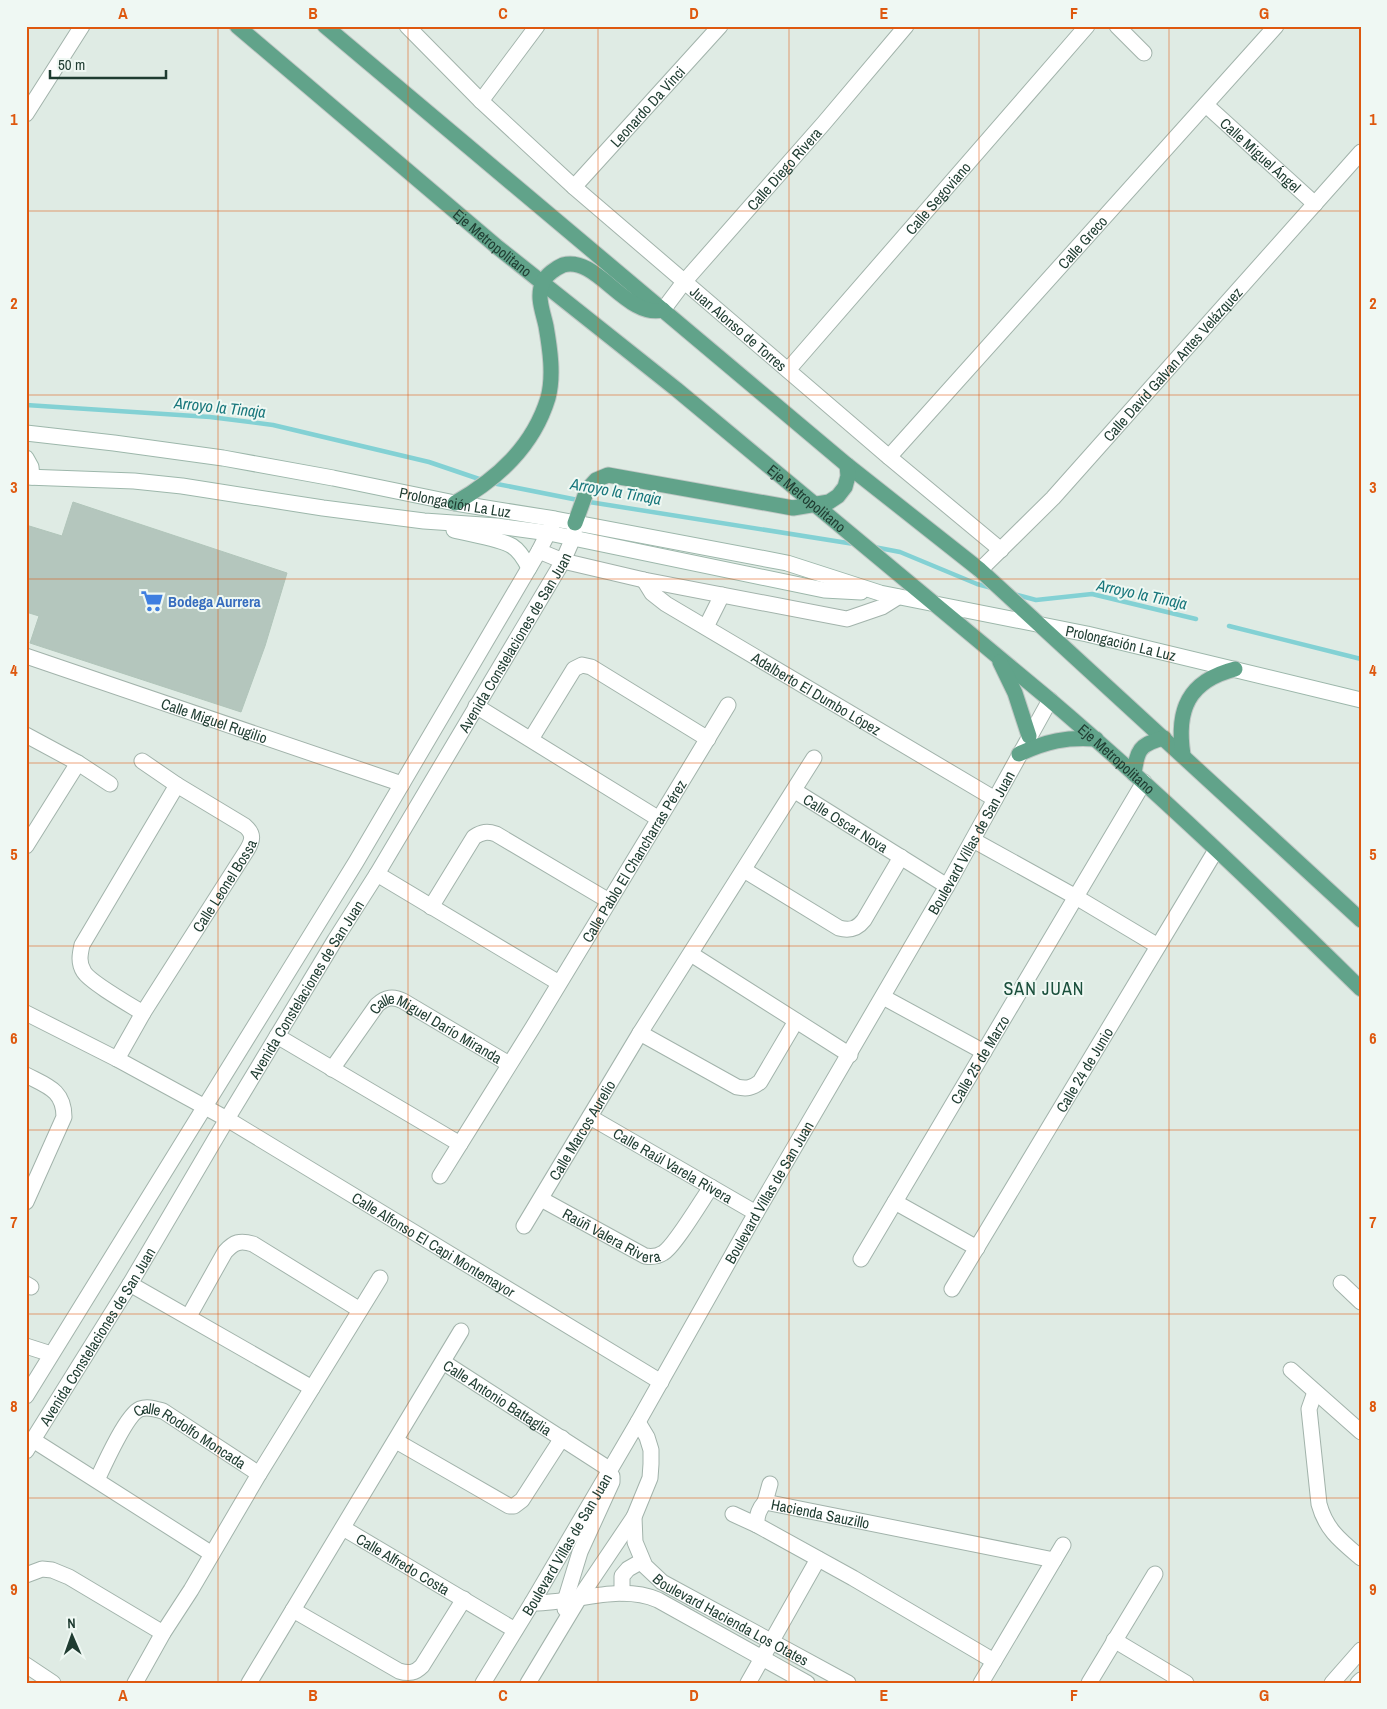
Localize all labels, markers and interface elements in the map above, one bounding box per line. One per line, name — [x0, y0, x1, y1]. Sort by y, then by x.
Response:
text: A — [118, 2, 128, 24]
text: B — [308, 2, 318, 24]
text: C — [498, 2, 508, 24]
text: D — [689, 2, 699, 24]
text: E — [880, 2, 889, 24]
text: F — [1070, 2, 1078, 24]
text: G — [1259, 2, 1269, 24]
scale bar — [50, 48, 166, 80]
text: 50 m — [58, 54, 85, 75]
street label: Leonardo Da Vinci — [605, 61, 689, 151]
text: 1 — [10, 108, 18, 130]
text: 1 — [1369, 108, 1377, 130]
street label: Calle Miguel Ángel — [1216, 112, 1306, 197]
street label: Calle Diego Rivera — [742, 123, 826, 215]
street label: Calle Segoviano — [900, 157, 975, 239]
street label: Eje Metropolitano — [449, 204, 537, 281]
street label: Calle Greco — [1053, 211, 1112, 273]
street label: Juan Alonso de Torres — [686, 281, 792, 376]
street label: Calle David Galvan Antes Velázquez — [1098, 282, 1247, 446]
text: 2 — [10, 292, 18, 314]
text: 2 — [1369, 292, 1377, 314]
water label: Arroyo la Tinaja — [172, 391, 267, 423]
street label: Eje Metropolitano — [763, 459, 851, 537]
water label: Arroyo la Tinaja — [568, 472, 663, 510]
text: 3 — [10, 476, 18, 498]
text: 3 — [1369, 476, 1377, 498]
street label: Prolongación La Luz — [398, 481, 512, 522]
street label: Avenida Constelaciones de San Juan — [453, 549, 576, 737]
water label: Arroyo la Tinaja — [1094, 573, 1189, 614]
supermarket icon: Bodega Aurrera — [139, 588, 165, 614]
place label: Bodega Aurrera — [168, 591, 261, 612]
street label: Prolongación La Luz — [1064, 620, 1178, 666]
street label: Adalberto El Dumbo López — [747, 646, 885, 740]
text: 4 — [10, 659, 18, 681]
text: 4 — [1369, 659, 1377, 681]
street label: Calle Miguel Rugilio — [159, 692, 270, 748]
street label: Eje Metropolitano — [1074, 719, 1160, 799]
street label: Boulevard Villas de San Juan — [922, 767, 1019, 918]
street label: Calle Pablo El Chancharras Pérez — [576, 775, 691, 946]
street label: Calle Oscar Nova — [799, 788, 892, 857]
street label: Calle Leonel Bossa — [187, 836, 261, 936]
text: 5 — [10, 843, 18, 865]
text: 5 — [1369, 843, 1377, 865]
street label: Avenida Constelaciones de San Juan — [243, 896, 368, 1083]
district label: SAN JUAN — [1004, 976, 1085, 1001]
street label: Calle Miguel Darío Miranda — [364, 987, 506, 1068]
street label: Calle 25 de Marzo — [945, 1011, 1014, 1108]
street label: Calle 24 de Junio — [1050, 1023, 1118, 1116]
text: 6 — [10, 1027, 18, 1049]
text: 6 — [1369, 1027, 1377, 1049]
street label: Calle Marcos Aurelio — [543, 1076, 620, 1184]
street label: Boulevard Villas de San Juan — [719, 1117, 818, 1267]
street label: Calle Raúl Varela Rivera — [610, 1122, 737, 1208]
street label: Calle Alfonso El Capi Montemayor — [348, 1187, 519, 1302]
street label: Raúñ Valera Rivera — [559, 1202, 663, 1267]
text: 7 — [10, 1211, 18, 1233]
text: 7 — [1369, 1211, 1377, 1233]
street label: Avenida Constelaciones de San Juan — [34, 1243, 160, 1430]
street label: Calle Antonio Battaglia — [439, 1354, 556, 1440]
text: 8 — [10, 1395, 18, 1417]
text: 8 — [1369, 1395, 1377, 1417]
street label: Calle Rodolfo Moncada — [128, 1397, 251, 1473]
street label: Boulevard Villas de San Juan — [517, 1469, 616, 1619]
street label: Hacienda Sauzillo — [769, 1493, 872, 1533]
street label: Calle Alfredo Costa — [353, 1528, 454, 1600]
street label: Boulevard Hacienda Los Otates — [648, 1568, 813, 1670]
text: 9 — [10, 1578, 18, 1600]
text: 9 — [1369, 1578, 1377, 1600]
north arrow — [48, 1612, 98, 1662]
text: N — [67, 1614, 76, 1632]
text: A — [118, 1684, 128, 1706]
text: B — [308, 1684, 318, 1706]
text: C — [498, 1684, 508, 1706]
text: D — [689, 1684, 699, 1706]
text: E — [880, 1684, 889, 1706]
text: F — [1070, 1684, 1078, 1706]
text: G — [1259, 1684, 1269, 1706]

